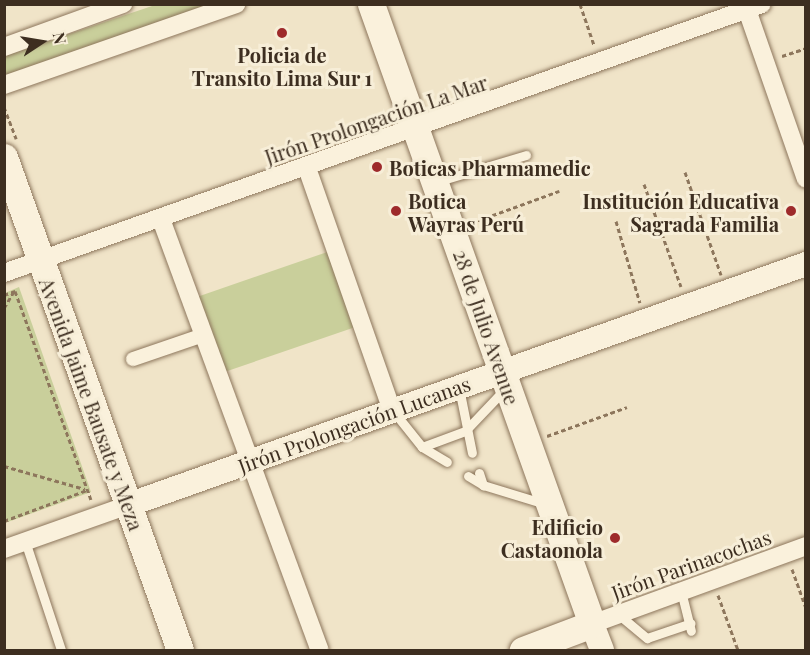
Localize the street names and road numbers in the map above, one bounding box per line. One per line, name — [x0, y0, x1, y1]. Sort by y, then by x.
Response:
street label: Jirón Prolongación La Mar — [261, 69, 491, 169]
street label: 28 de Julio Avenue — [449, 246, 525, 408]
street label: Avenida Jaime Bausate y Meza — [35, 274, 149, 534]
street label: Jirón Prolongación Lucanas — [235, 371, 473, 477]
street label: Jirón Parinacochas — [608, 524, 774, 604]

